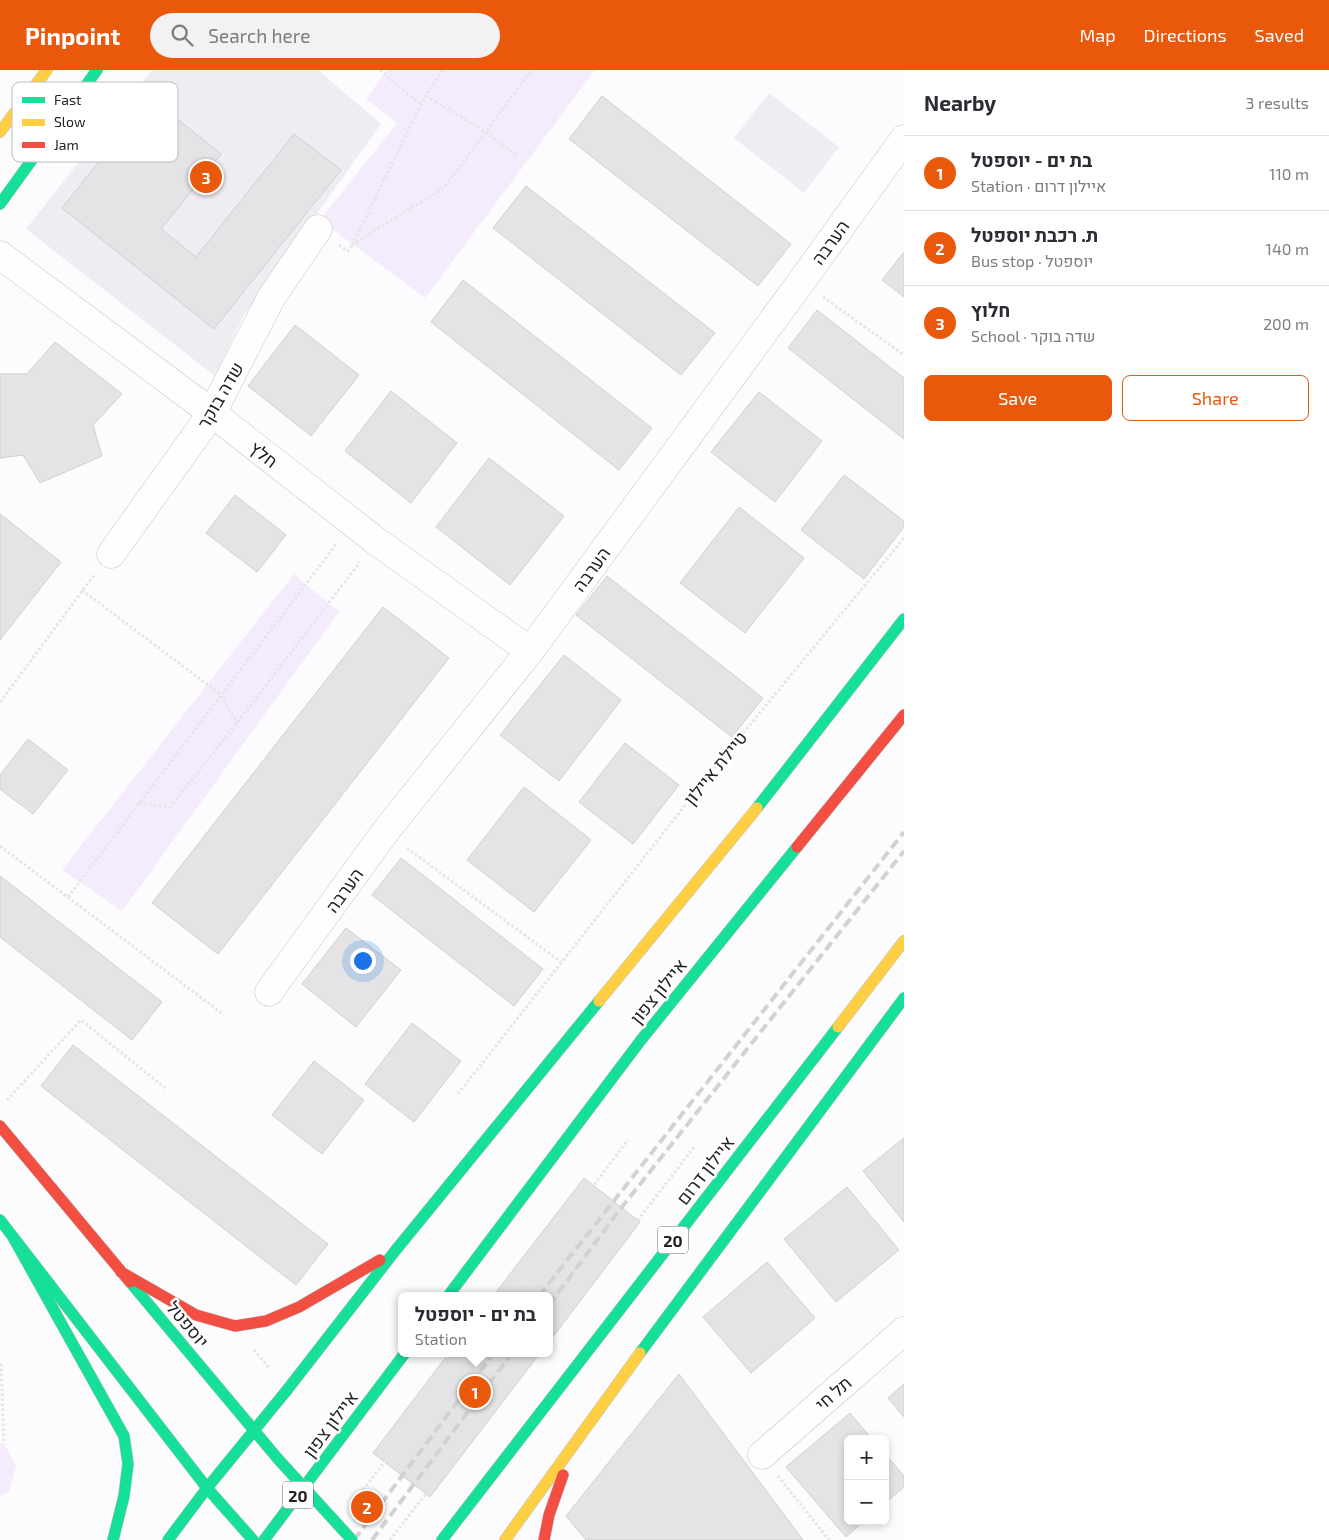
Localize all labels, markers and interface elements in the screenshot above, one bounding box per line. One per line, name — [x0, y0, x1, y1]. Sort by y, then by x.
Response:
search box — [150, 13, 500, 58]
text: Pinpoint — [25, 21, 120, 50]
icon: search — [168, 21, 196, 49]
text: Search here — [208, 24, 310, 47]
text: Map — [1079, 24, 1116, 46]
text: Directions — [1144, 24, 1227, 46]
text: Saved — [1255, 24, 1304, 46]
legend — [12, 82, 178, 162]
text: Nearby — [924, 90, 996, 115]
text: Fast — [54, 91, 81, 108]
text: 3 results — [1246, 93, 1309, 112]
text: Slow — [54, 113, 86, 130]
text: Jam — [54, 136, 79, 153]
text: בת ים - יוספטל — [971, 148, 1092, 171]
pin: 3 — [190, 158, 222, 196]
text: 1 — [937, 164, 943, 183]
text: 110 m — [1269, 164, 1309, 183]
text: Station · איילון דרום — [971, 176, 1106, 195]
street label: הערבה — [806, 215, 854, 269]
text: ת. רכבת יוספטל — [971, 223, 1098, 246]
text: 2 — [935, 239, 945, 258]
text: 140 m — [1266, 239, 1309, 258]
text: Bus stop · יוספטל — [971, 251, 1093, 270]
text: חלוץ — [971, 298, 1010, 321]
text: 3 — [935, 314, 945, 333]
text: 200 m — [1263, 314, 1309, 333]
text: School · שדה בוקר — [971, 326, 1096, 345]
street label: שדה בוקר — [192, 358, 248, 432]
button: Save — [924, 375, 1112, 421]
button: Share — [1122, 375, 1309, 421]
street label: חלץ — [245, 436, 283, 472]
street label: הערבה — [567, 542, 615, 596]
street label: טיילת איילון — [679, 727, 751, 809]
street label: הערבה — [320, 863, 368, 917]
your location — [350, 948, 376, 974]
street label: איילון צפון — [625, 954, 691, 1028]
street label: איילון דרום — [671, 1131, 739, 1209]
road number: 20 — [658, 1226, 688, 1254]
popup — [398, 1292, 553, 1357]
street label: יוספטל — [162, 1296, 214, 1352]
text: בת ים - יוספטל — [415, 1302, 536, 1325]
text: Station — [415, 1329, 467, 1348]
street label: תל חי — [810, 1371, 856, 1415]
pin: 1 — [459, 1373, 491, 1411]
street label: איילון צפון — [298, 1386, 362, 1462]
map controls — [844, 1435, 889, 1525]
button: + — [844, 1435, 889, 1480]
button: − — [844, 1480, 889, 1525]
road number: 20 — [283, 1482, 313, 1508]
pin: 2 — [351, 1488, 383, 1526]

